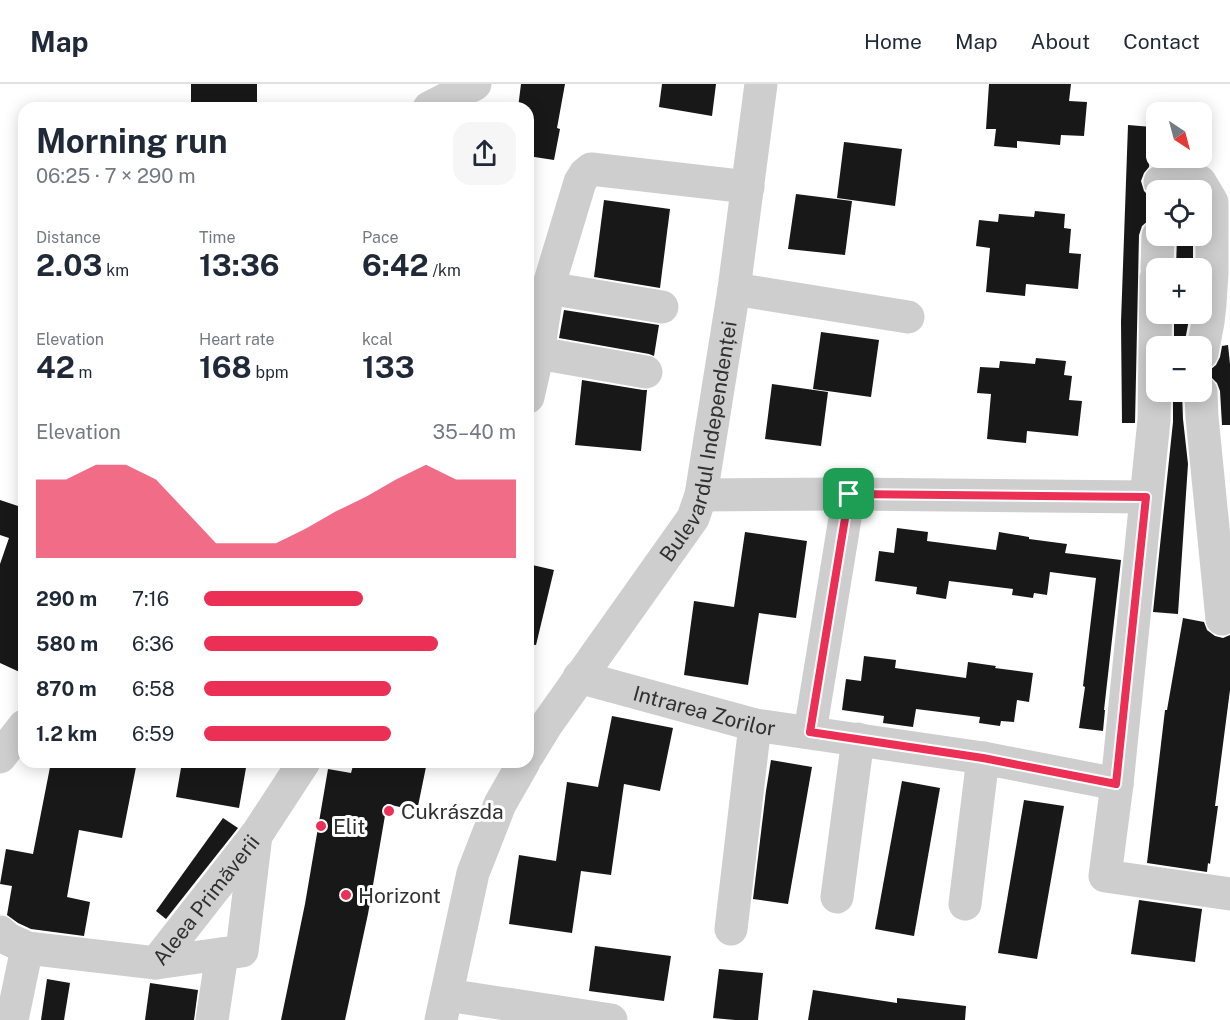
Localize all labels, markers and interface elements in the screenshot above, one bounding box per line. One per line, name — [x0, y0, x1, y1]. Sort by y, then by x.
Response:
text: Map — [30, 25, 89, 58]
text: Home — [864, 29, 922, 54]
text: Map — [955, 29, 998, 54]
text: About — [1031, 29, 1090, 54]
text: Contact — [1123, 29, 1200, 54]
north arrow — [1146, 102, 1212, 168]
map controls — [1146, 102, 1212, 402]
text: Morning run — [36, 122, 228, 160]
button: share — [453, 122, 516, 185]
text: 06:25 · 7 × 290 m — [36, 164, 196, 188]
button: locate — [1146, 180, 1212, 246]
text: Distance — [36, 228, 101, 247]
text: Time — [199, 228, 235, 247]
text: Pace — [362, 228, 399, 247]
text: 2.03 — [36, 247, 102, 283]
text: 13:36 — [199, 247, 280, 283]
text: 6:42 — [362, 247, 429, 283]
button: + — [1146, 258, 1212, 324]
text: km — [102, 261, 129, 280]
text: /km — [429, 261, 461, 280]
street label: Bulevardul Independenței — [654, 319, 741, 566]
text: Elevation — [36, 330, 104, 349]
text: Heart rate — [199, 330, 275, 349]
text: kcal — [362, 330, 393, 349]
button: − — [1146, 336, 1212, 402]
text: 42 — [36, 349, 75, 385]
text: 168 — [199, 349, 252, 385]
text: 133 — [362, 349, 415, 385]
text: m — [75, 363, 92, 382]
text: bpm — [252, 363, 289, 382]
text: Elevation — [36, 420, 121, 444]
text: 35–40 m — [433, 420, 516, 444]
pin — [823, 468, 874, 519]
icon: arrive — [832, 477, 865, 510]
text: 290 m — [36, 587, 97, 611]
text: 7:16 — [132, 587, 169, 611]
text: 580 m — [36, 632, 98, 656]
text: 6:36 — [132, 632, 174, 656]
text: 870 m — [36, 677, 97, 701]
text: 6:58 — [132, 677, 175, 701]
street label: Intrarea Zorilor — [631, 680, 777, 740]
text: 1.2 km — [36, 722, 97, 746]
text: 6:59 — [132, 722, 174, 746]
place label: Cukrászda — [401, 799, 504, 824]
marker: Cukrászda — [382, 804, 396, 818]
place label: Elit — [333, 814, 365, 839]
marker: Elit — [314, 819, 328, 833]
street label: Aleea Primăverii — [147, 829, 264, 970]
place label: Horizont — [358, 883, 441, 908]
marker: Horizont — [339, 888, 353, 902]

